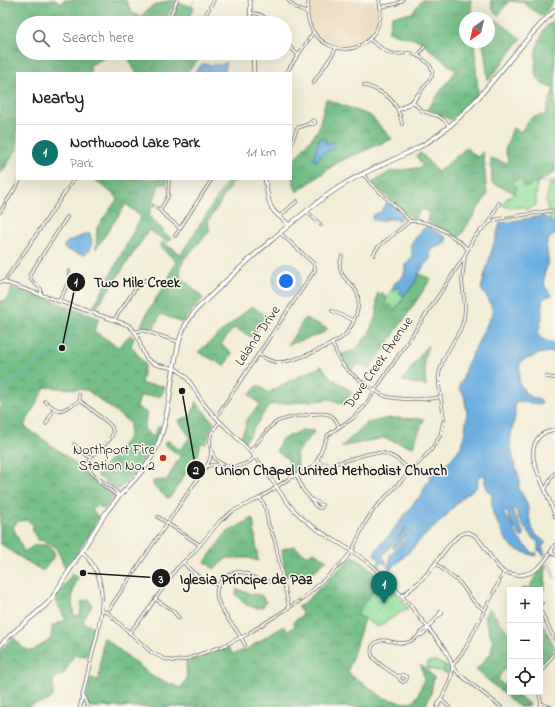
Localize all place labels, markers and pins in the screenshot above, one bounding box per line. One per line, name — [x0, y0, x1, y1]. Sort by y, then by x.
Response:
callout: Two Mile Creek — [66, 268, 189, 295]
place label: Northport Fire Station No. 2 — [73, 440, 156, 477]
marker: Northport Fire Station No. 2 — [158, 453, 168, 463]
callout: Union Chapel United Methodist Church — [186, 456, 455, 483]
callout: Iglesia Príncipe de Paz — [151, 565, 320, 592]
pin: 1 — [371, 571, 397, 604]

